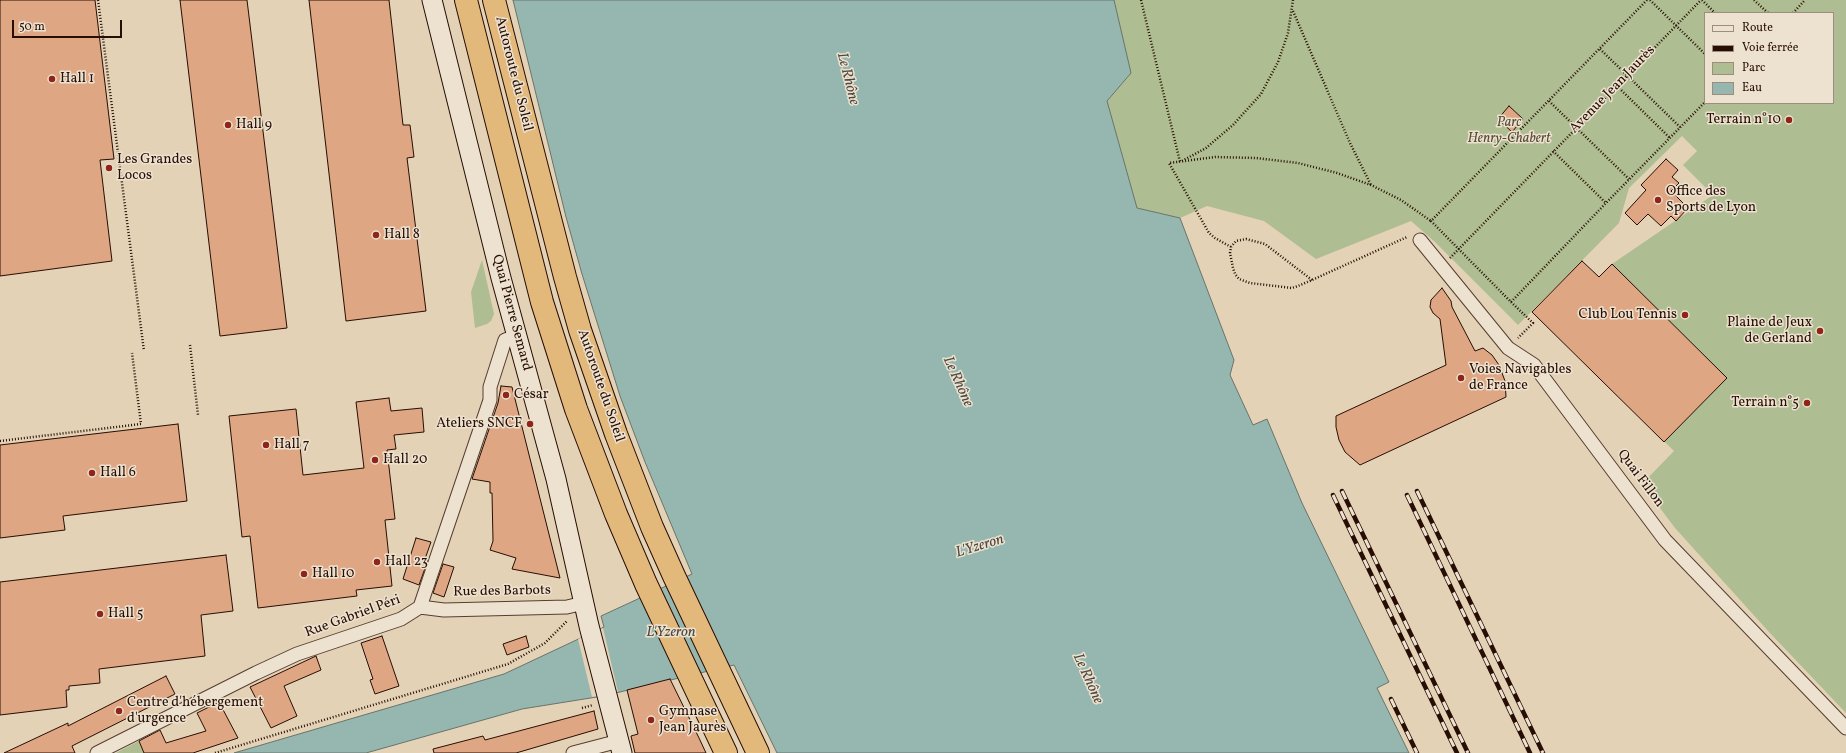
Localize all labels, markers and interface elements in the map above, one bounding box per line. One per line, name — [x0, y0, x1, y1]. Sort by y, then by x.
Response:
scale bar — [14, 12, 124, 38]
legend — [1704, 12, 1834, 104]
street label: Autoroute du Soleil — [491, 15, 535, 133]
text: 50 m — [19, 19, 45, 35]
text: Route — [1742, 20, 1773, 36]
text: Voie ferrée — [1742, 40, 1798, 56]
street label: Avenue Jean Jaurès — [1567, 42, 1659, 138]
water label: Le Rhône — [832, 51, 862, 107]
text: Parc — [1742, 60, 1765, 76]
place label: Hall 1 — [60, 71, 94, 87]
marker: Hall 1 — [47, 74, 57, 84]
text: Eau — [1742, 80, 1762, 96]
place label: Terrain n°10 — [1706, 112, 1781, 128]
park label: Parc Henry-Chabert — [1468, 115, 1550, 148]
marker: Terrain n°10 — [1784, 115, 1794, 125]
place label: Hall 9 — [236, 117, 272, 133]
marker: Hall 9 — [223, 120, 233, 130]
place label: Les Grandes Locos — [117, 152, 192, 184]
marker: Les Grandes Locos — [104, 163, 114, 173]
place label: Office des Sports de Lyon — [1666, 184, 1756, 216]
marker: Office des Sports de Lyon — [1653, 195, 1663, 205]
place label: Hall 8 — [384, 227, 420, 243]
marker: Hall 8 — [371, 230, 381, 240]
street label: Quai Pierre Semard — [487, 253, 535, 373]
place label: Club Lou Tennis — [1579, 307, 1677, 323]
marker: Club Lou Tennis — [1680, 310, 1690, 320]
place label: Plaine de Jeux de Gerland — [1727, 315, 1812, 348]
marker: Plaine de Jeux de Gerland — [1815, 326, 1825, 336]
street label: Autoroute du Soleil — [573, 327, 627, 445]
water label: Le Rhône — [938, 354, 976, 410]
place label: Voies Navigables de France — [1469, 362, 1571, 394]
marker: Voies Navigables de France — [1456, 373, 1466, 383]
place label: César — [514, 387, 549, 403]
marker: César — [501, 390, 511, 400]
place label: Terrain n°5 — [1731, 395, 1799, 411]
marker: Terrain n°5 — [1802, 398, 1812, 408]
place label: Ateliers SNCF — [436, 416, 522, 432]
marker: Ateliers SNCF — [525, 419, 535, 429]
place label: Hall 7 — [274, 437, 309, 453]
marker: Hall 7 — [261, 440, 271, 450]
street label: Quai Fillon — [1613, 447, 1667, 511]
place label: Hall 20 — [383, 452, 427, 468]
marker: Hall 20 — [370, 455, 380, 465]
place label: Hall 6 — [100, 465, 136, 481]
marker: Hall 6 — [87, 468, 97, 478]
water label: L'Yzeron — [954, 531, 1006, 563]
place label: Hall 23 — [385, 554, 428, 570]
marker: Hall 23 — [372, 557, 382, 567]
place label: Hall 10 — [312, 566, 355, 582]
marker: Hall 10 — [299, 569, 309, 579]
street label: Rue des Barbots — [453, 583, 551, 601]
street label: Rue Gabriel Péri — [303, 592, 403, 642]
place label: Hall 5 — [108, 606, 143, 622]
marker: Hall 5 — [95, 609, 105, 619]
water label: L'Yzeron — [646, 624, 696, 642]
water label: Le Rhône — [1068, 651, 1106, 707]
place label: Centre d'hébergement d'urgence — [127, 695, 263, 728]
place label: Gymnase Jean Jaurès — [659, 704, 726, 736]
marker: Centre d'hébergement d'urgence — [114, 706, 124, 716]
marker: Gymnase Jean Jaurès — [646, 715, 656, 725]

